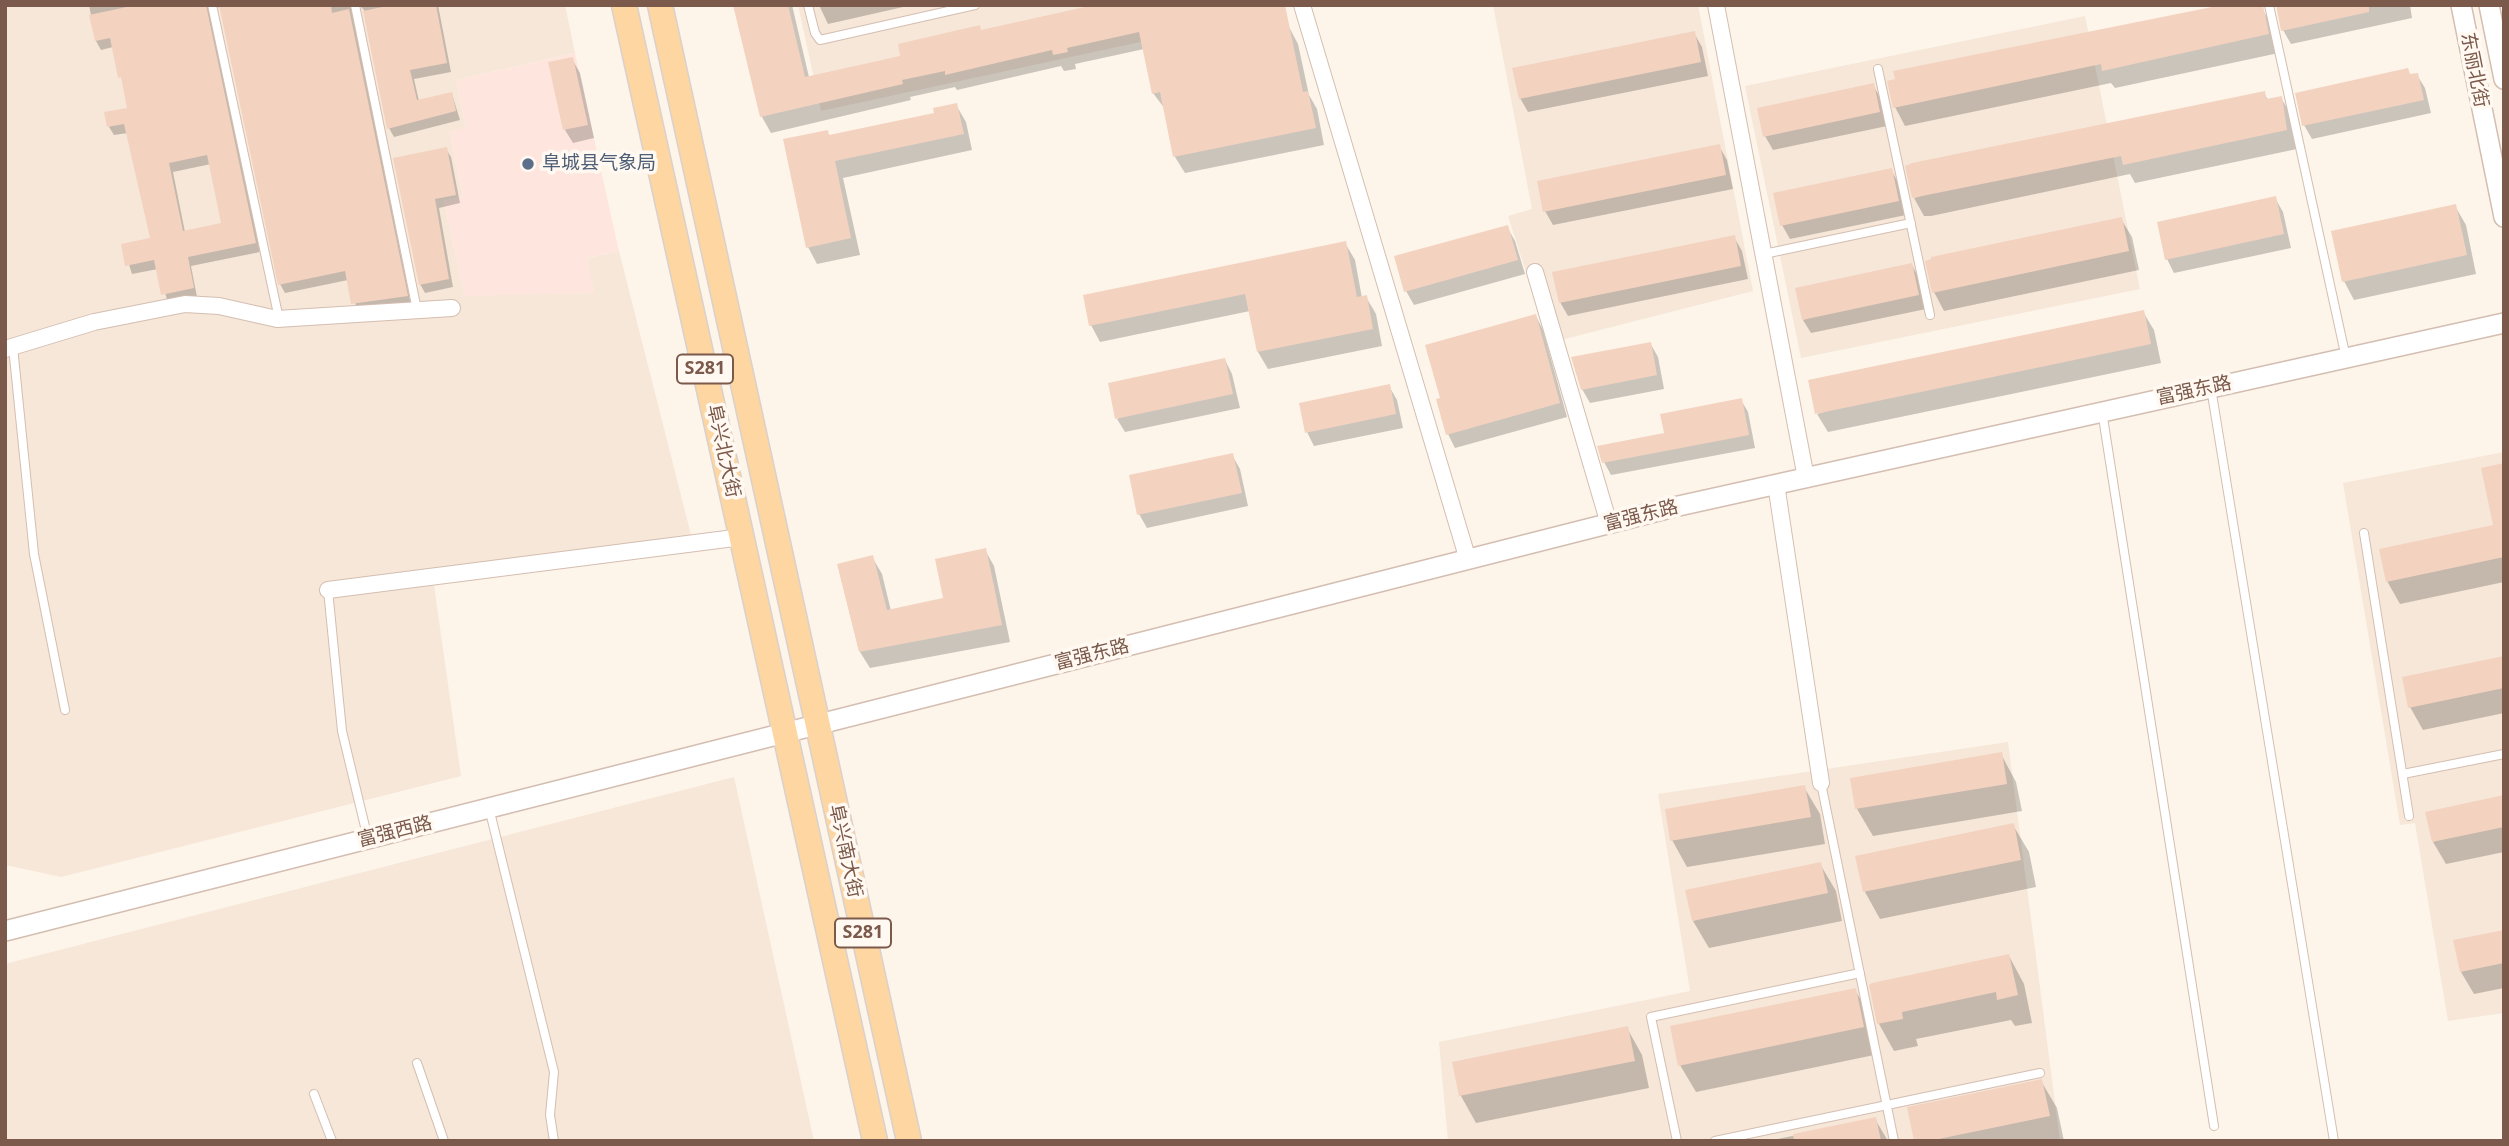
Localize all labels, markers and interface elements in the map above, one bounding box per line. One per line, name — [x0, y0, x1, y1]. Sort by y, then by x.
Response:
street label: 东丽北街 — [2456, 31, 2492, 109]
place label: 阜城县气象局 — [542, 153, 656, 175]
marker: 阜城县气象局 — [520, 156, 536, 172]
road number: S281 — [677, 354, 733, 384]
street label: 富强东路 — [2154, 372, 2234, 410]
street label: 阜兴北大街 — [702, 402, 744, 500]
street label: 富强东路 — [1601, 496, 1681, 536]
street label: 富强东路 — [1052, 635, 1132, 675]
street label: 阜兴南大街 — [824, 802, 866, 900]
street label: 富强西路 — [355, 812, 435, 852]
road number: S281 — [835, 918, 891, 948]

